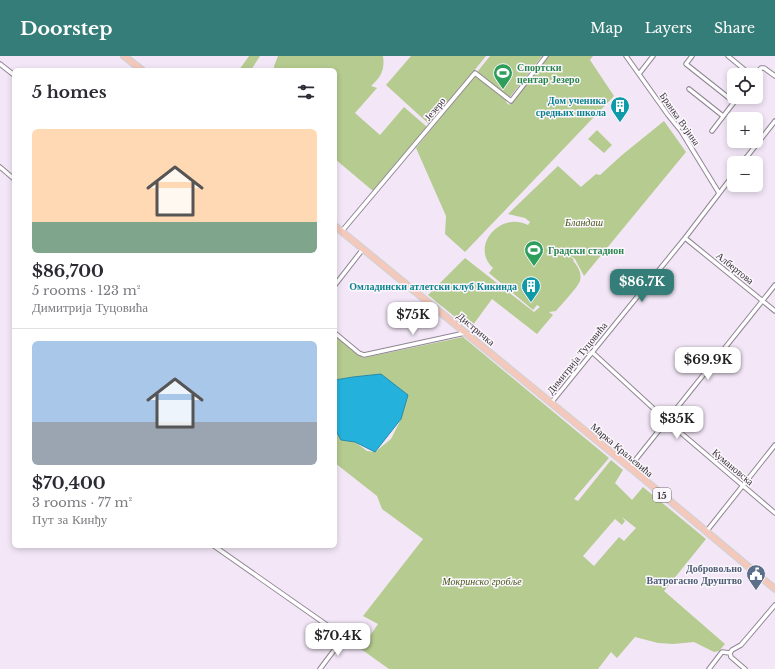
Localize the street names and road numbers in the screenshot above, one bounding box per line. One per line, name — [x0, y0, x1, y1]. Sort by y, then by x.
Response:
street label: Бранка Вујина — [657, 90, 703, 149]
street label: Језеро — [421, 95, 449, 123]
street label: Албертова — [714, 249, 757, 287]
street label: Дистричка — [454, 309, 498, 349]
street label: Димитрија Туцовића — [544, 319, 610, 397]
street label: Марка Краљевића — [588, 420, 656, 480]
street label: Кумановска — [710, 446, 757, 488]
road number: 15 — [653, 488, 671, 502]

